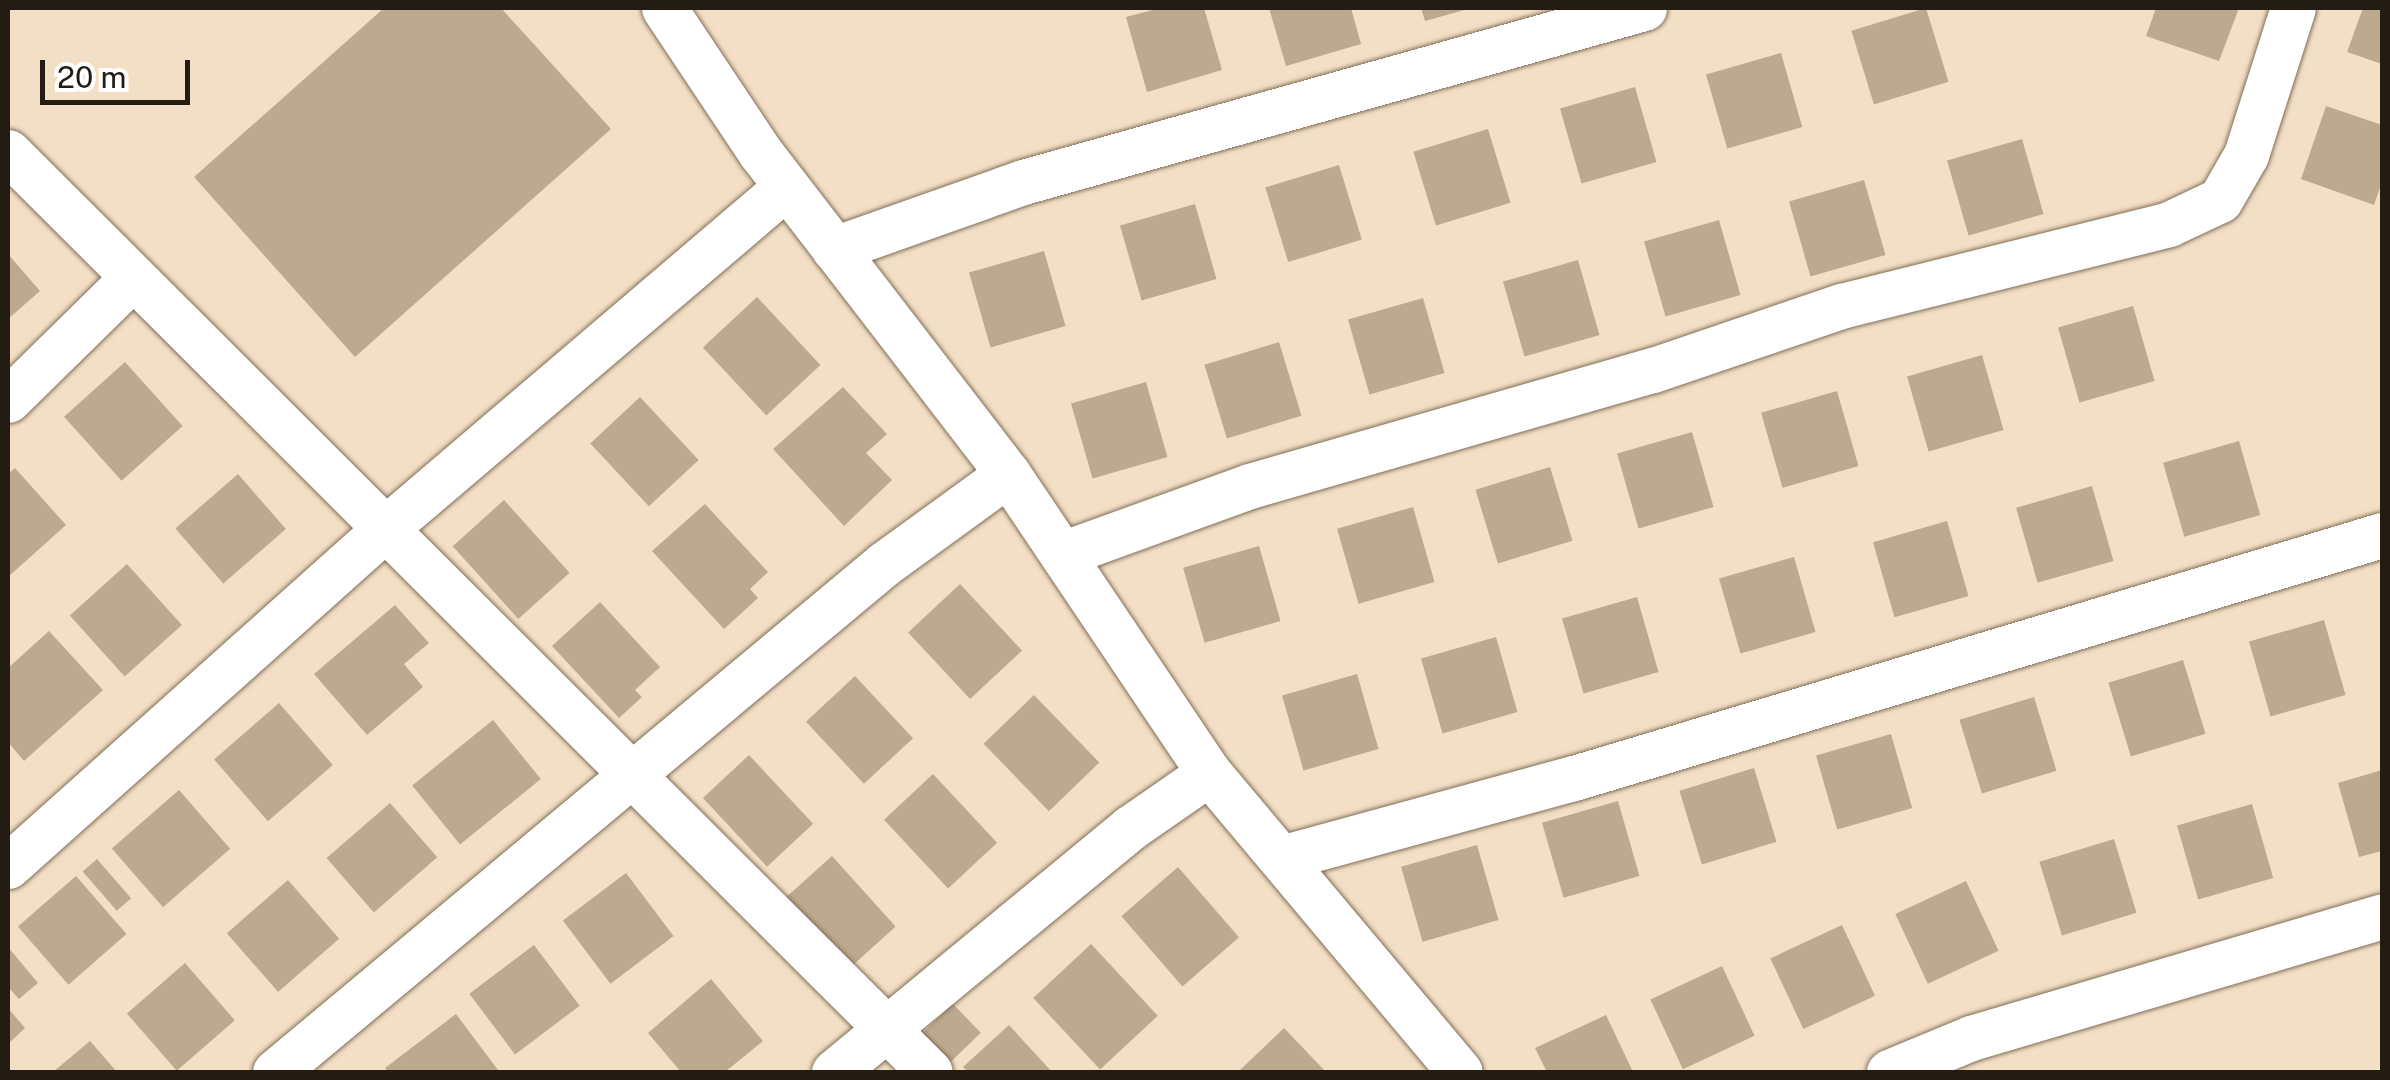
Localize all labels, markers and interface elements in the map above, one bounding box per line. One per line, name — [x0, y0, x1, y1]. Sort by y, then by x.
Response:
scale bar — [45, 40, 195, 102]
text: 20 m — [57, 59, 126, 95]

